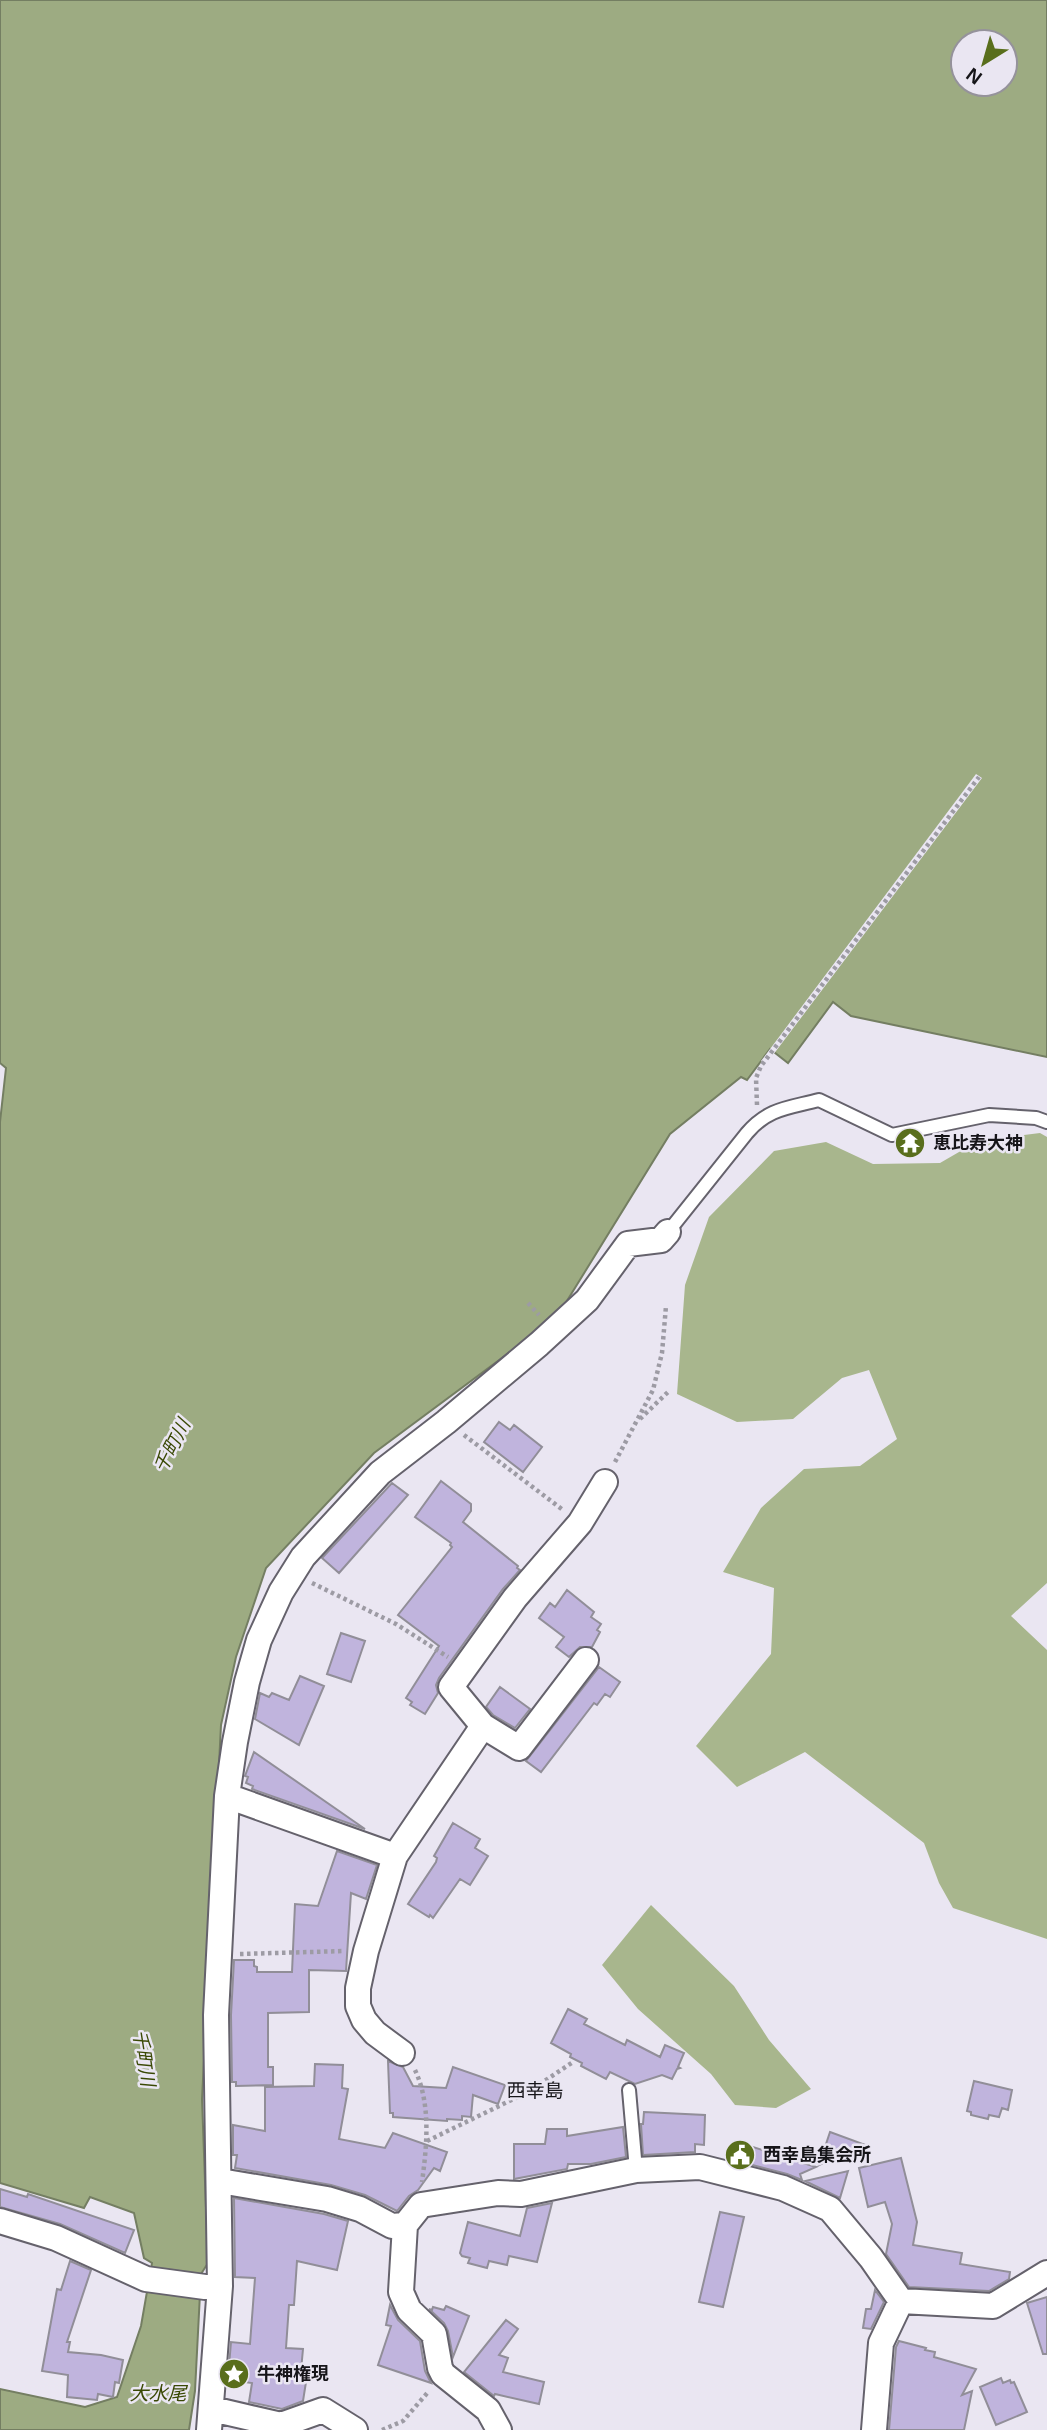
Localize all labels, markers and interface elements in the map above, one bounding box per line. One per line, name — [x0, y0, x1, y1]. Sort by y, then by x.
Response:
north arrow — [949, 28, 1019, 98]
text: N — [962, 64, 986, 89]
temple icon: 恵比寿大神 — [893, 1126, 927, 1160]
place label: 恵比寿大神 — [933, 1133, 1023, 1153]
water label: 千町川 — [150, 1414, 195, 1476]
water label: 千町川 — [129, 2028, 159, 2090]
district label: 西幸島 — [506, 2080, 564, 2101]
public building icon: 西幸島集会所 — [723, 2138, 757, 2172]
place label: 西幸島集会所 — [763, 2145, 871, 2165]
place icon: 牛神権現 — [217, 2357, 251, 2391]
place label: 牛神権現 — [257, 2364, 329, 2384]
water label: 大水尾 — [129, 2383, 188, 2404]

